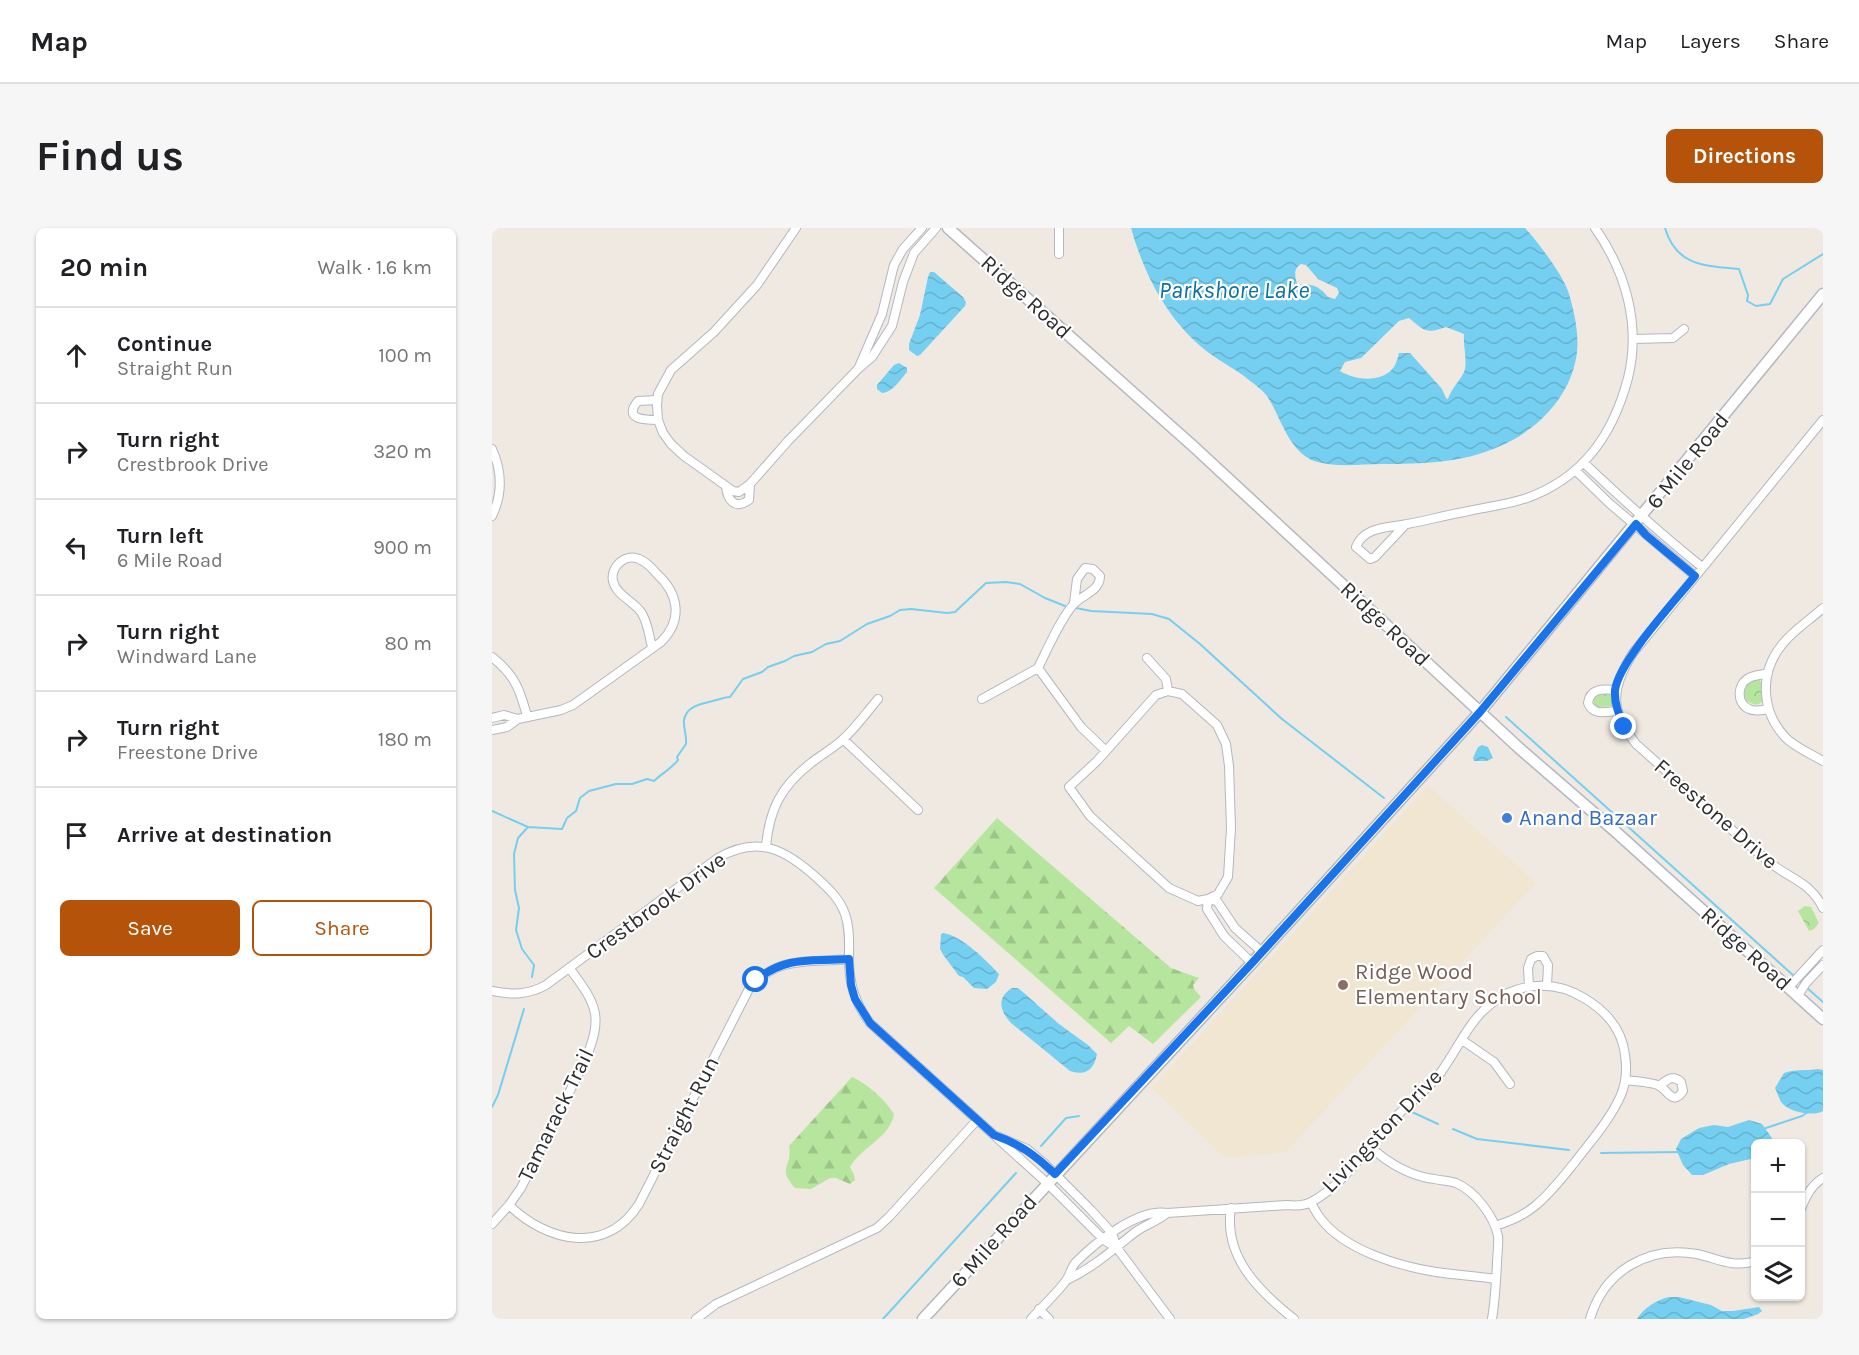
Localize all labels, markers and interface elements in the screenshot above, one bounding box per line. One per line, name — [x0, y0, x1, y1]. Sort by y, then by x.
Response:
text: Map — [30, 25, 88, 58]
text: Map — [1605, 29, 1647, 53]
text: Layers — [1680, 29, 1741, 53]
text: Share — [1774, 29, 1829, 53]
button: Directions — [1666, 129, 1823, 183]
text: Find us — [36, 131, 184, 181]
street label: Ridge Road — [975, 250, 1077, 344]
text: 20 min — [60, 252, 148, 283]
text: Walk · 1.6 km — [317, 256, 432, 279]
water label: Parkshore Lake — [1159, 276, 1309, 304]
text: Continue — [117, 331, 212, 357]
icon: ahead — [60, 339, 93, 372]
text: 100 m — [378, 344, 432, 367]
text: Straight Run — [117, 357, 233, 380]
street label: 6 Mile Road — [1641, 408, 1735, 514]
text: Turn right — [117, 427, 220, 453]
icon: right — [60, 435, 93, 468]
text: 320 m — [373, 440, 432, 463]
text: Crestbrook Drive — [117, 453, 268, 476]
text: Turn left — [117, 523, 204, 549]
icon: left — [60, 531, 93, 564]
text: 900 m — [373, 536, 432, 559]
text: 6 Mile Road — [117, 549, 223, 572]
street label: Ridge Road — [1335, 576, 1435, 672]
text: Turn right — [117, 619, 220, 645]
icon: right — [60, 627, 93, 660]
text: 80 m — [384, 632, 432, 655]
text: Windward Lane — [117, 645, 257, 668]
route end — [1610, 713, 1636, 739]
text: Turn right — [117, 715, 220, 741]
icon: right — [60, 723, 93, 756]
text: 180 m — [378, 728, 432, 751]
text: Freestone Drive — [117, 741, 258, 764]
street label: Freestone Drive — [1649, 753, 1783, 875]
place label: Anand Bazaar — [1519, 805, 1657, 831]
marker: Anand Bazaar — [1500, 811, 1514, 825]
icon: arrive — [60, 819, 93, 852]
text: Arrive at destination — [117, 822, 332, 848]
street label: Crestbrook Drive — [581, 847, 731, 965]
button: Save — [60, 900, 240, 956]
button: Share — [252, 900, 432, 956]
street label: Ridge Road — [1695, 902, 1797, 996]
place label: Ridge Wood Elementary School — [1355, 959, 1542, 1010]
route start — [742, 966, 768, 992]
marker: Ridge Wood Elementary School — [1336, 978, 1350, 992]
street label: Tamarack Trail — [513, 1044, 599, 1186]
street label: Straight Run — [643, 1052, 725, 1178]
street label: Livingston Drive — [1316, 1064, 1448, 1198]
map controls — [1751, 1139, 1805, 1301]
button: + — [1751, 1139, 1805, 1193]
street label: 6 Mile Road — [945, 1189, 1043, 1293]
button: − — [1751, 1193, 1805, 1247]
button: layers — [1751, 1247, 1805, 1301]

